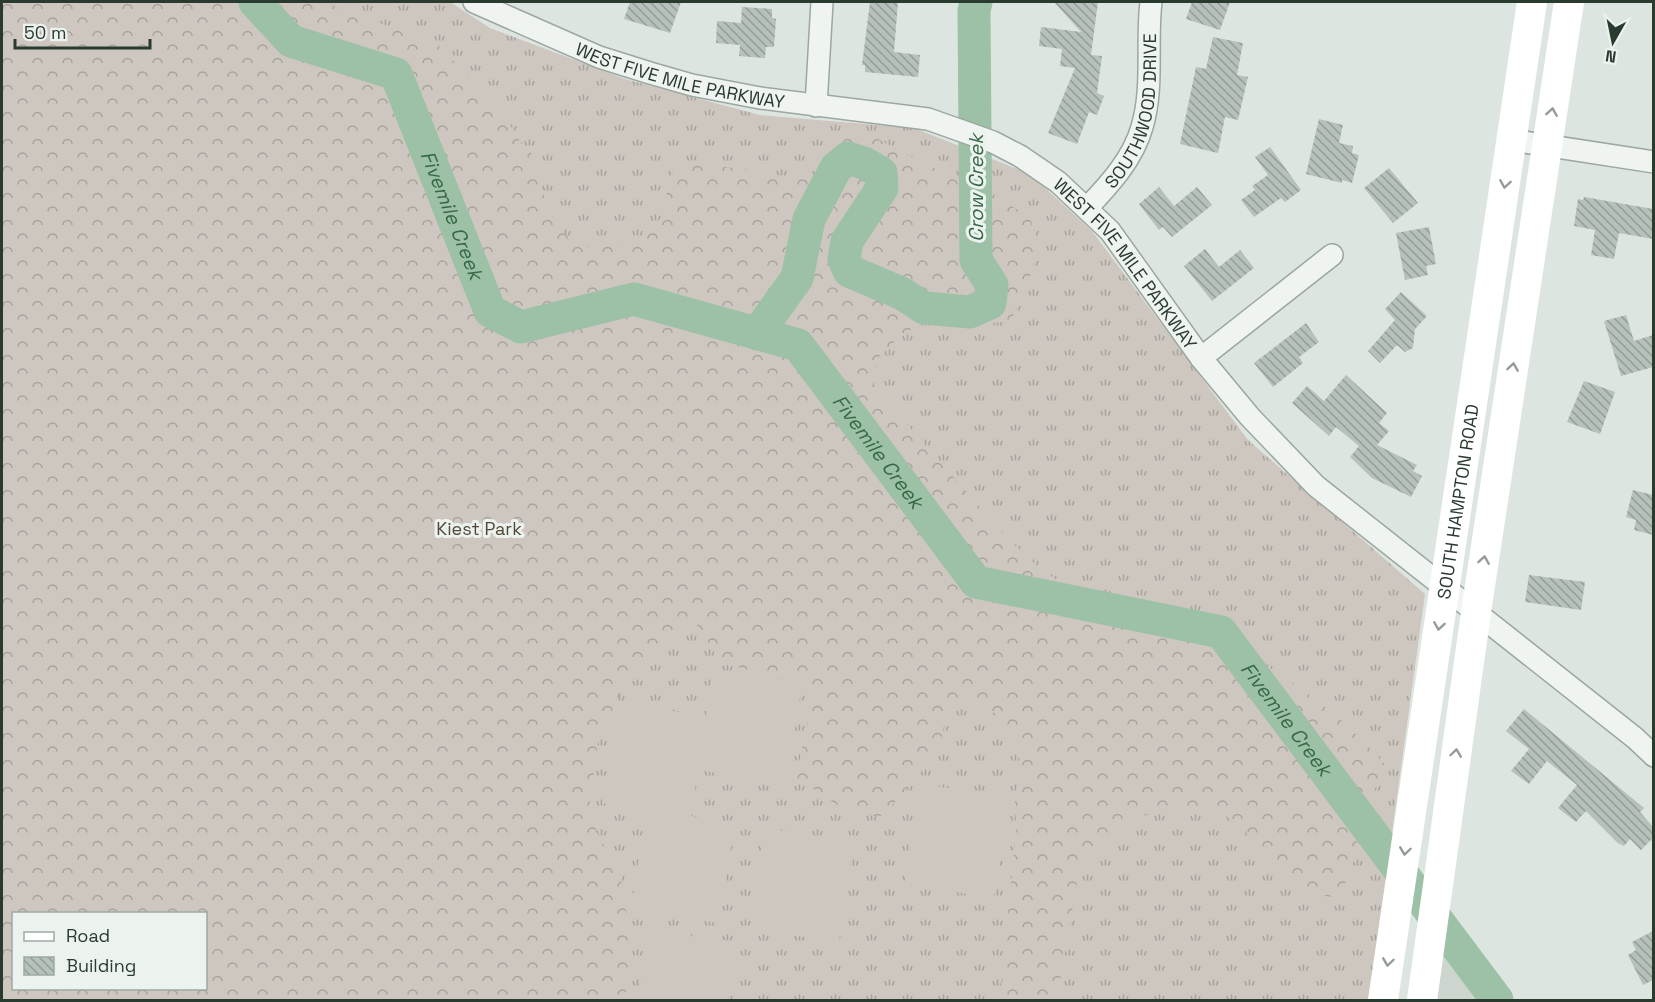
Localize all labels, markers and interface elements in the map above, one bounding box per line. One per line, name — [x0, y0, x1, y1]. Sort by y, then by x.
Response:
scale bar — [15, 12, 150, 50]
north arrow — [1583, 12, 1643, 72]
text: 50 m — [24, 21, 66, 44]
street label: SOUTHWOOD DRIVE — [1099, 33, 1161, 193]
street label: WEST FIVE MILE PARKWAY — [572, 37, 786, 112]
text: N — [1604, 45, 1618, 68]
one-way arrow — [1545, 108, 1557, 117]
water label: Crow Creek — [963, 132, 989, 242]
water label: Fivemile Creek — [415, 147, 490, 285]
street label: WEST FIVE MILE PARKWAY — [1049, 173, 1202, 354]
one-way arrow — [1499, 179, 1511, 189]
one-way arrow — [1506, 363, 1518, 372]
water label: Fivemile Creek — [827, 389, 931, 516]
street label: SOUTH HAMPTON ROAD — [1432, 402, 1483, 601]
park label: Kiest Park — [436, 517, 522, 540]
one-way arrow — [1477, 556, 1489, 565]
one-way arrow — [1433, 621, 1445, 631]
water label: Fivemile Creek — [1235, 657, 1339, 783]
one-way arrow — [1450, 749, 1462, 758]
one-way arrow — [1399, 846, 1411, 855]
legend — [12, 912, 207, 990]
text: Road — [66, 924, 110, 947]
text: Building — [66, 954, 136, 977]
one-way arrow — [1383, 957, 1395, 967]

